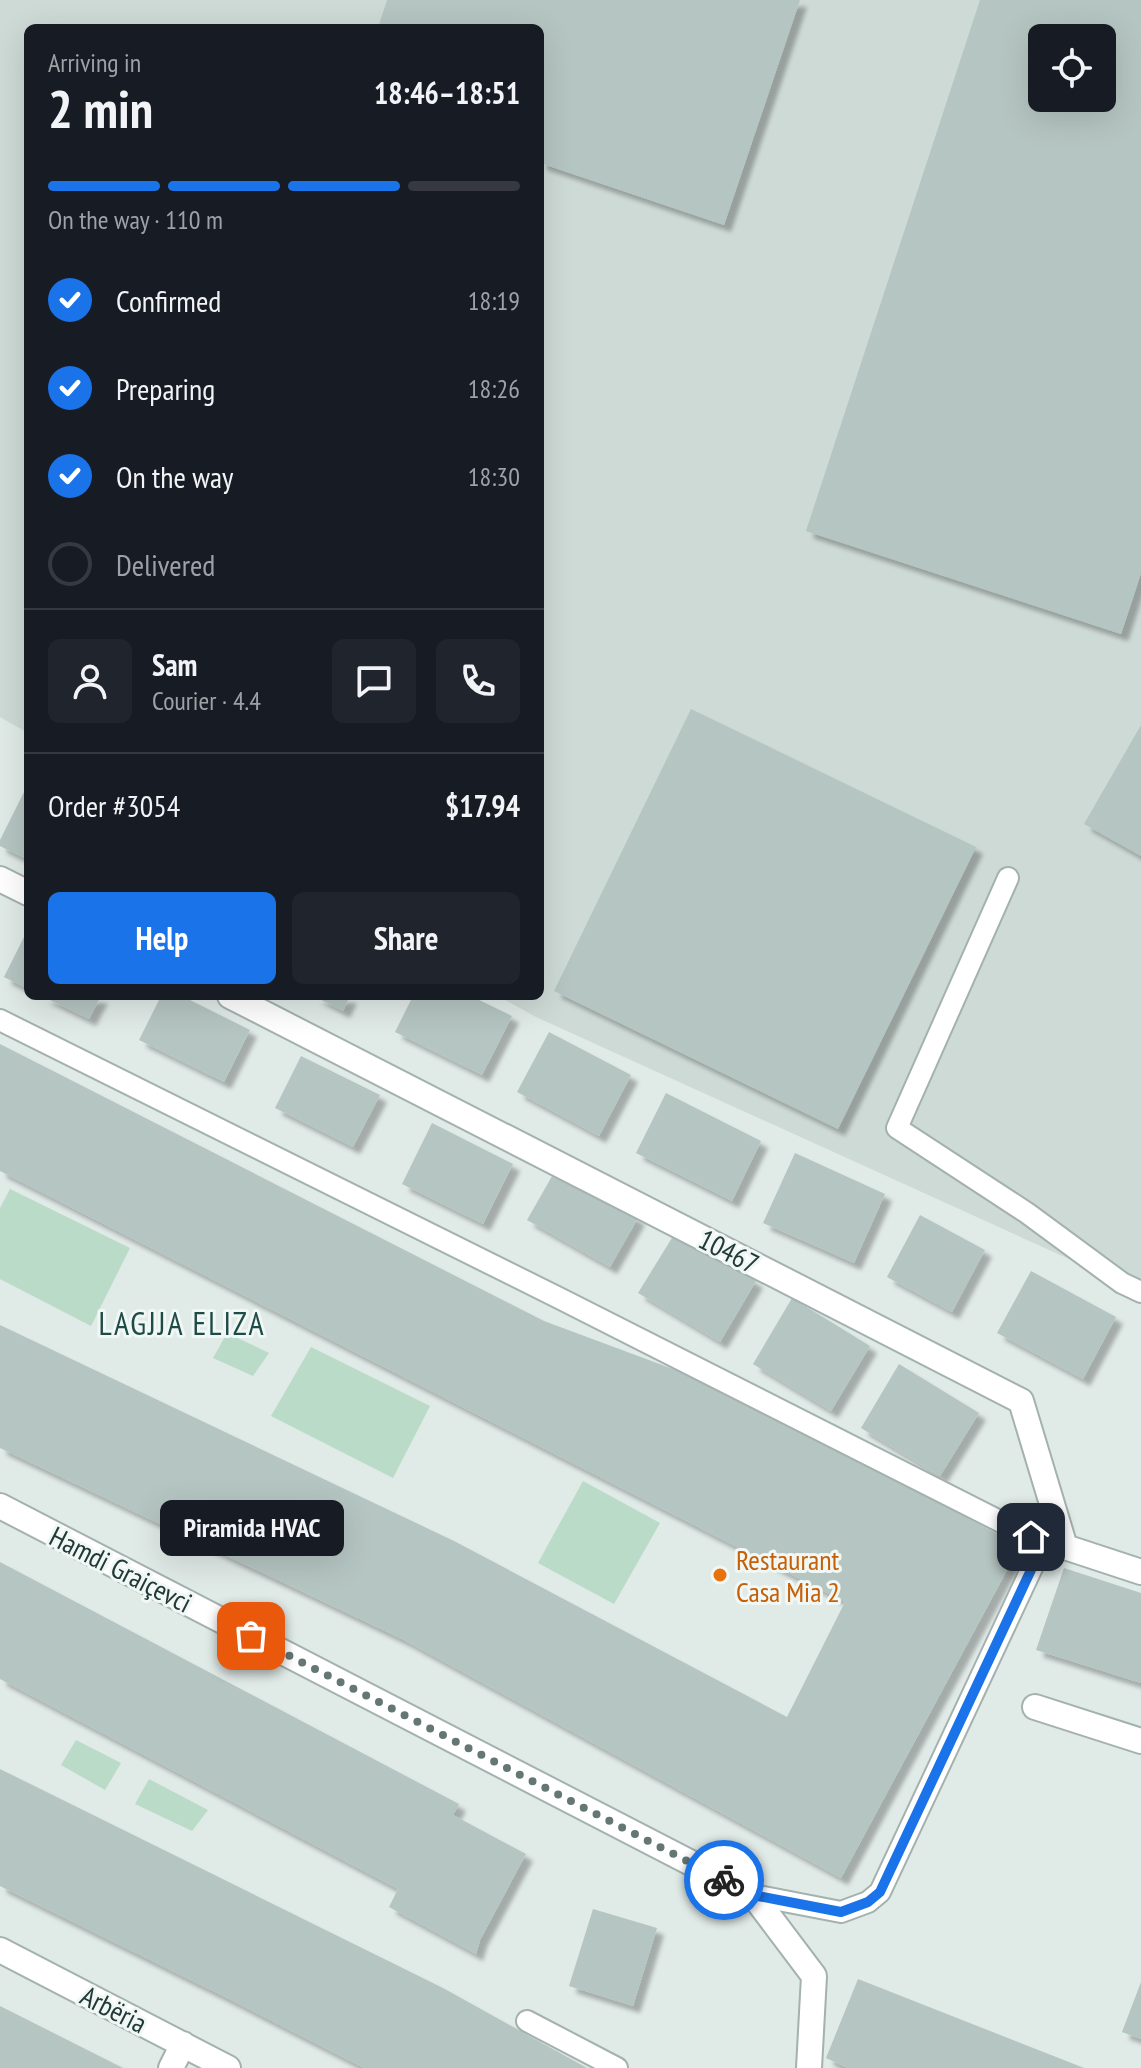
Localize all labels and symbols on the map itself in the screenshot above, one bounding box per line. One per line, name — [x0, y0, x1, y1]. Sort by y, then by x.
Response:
street label: 10467 — [693, 1220, 765, 1282]
district label: LAGJJA ELIZA — [98, 1302, 266, 1344]
callout: Piramida HVAC — [159, 1500, 343, 1556]
pin — [997, 1503, 1065, 1571]
street label: Hamdi Graiçevci — [44, 1517, 198, 1621]
place label: Restaurant Casa Mia 2 — [736, 1541, 840, 1610]
marker: Restaurant Casa Mia 2 — [711, 1566, 729, 1584]
pin — [217, 1602, 285, 1670]
courier — [684, 1840, 764, 1920]
street label: Arbëria — [75, 1977, 153, 2041]

